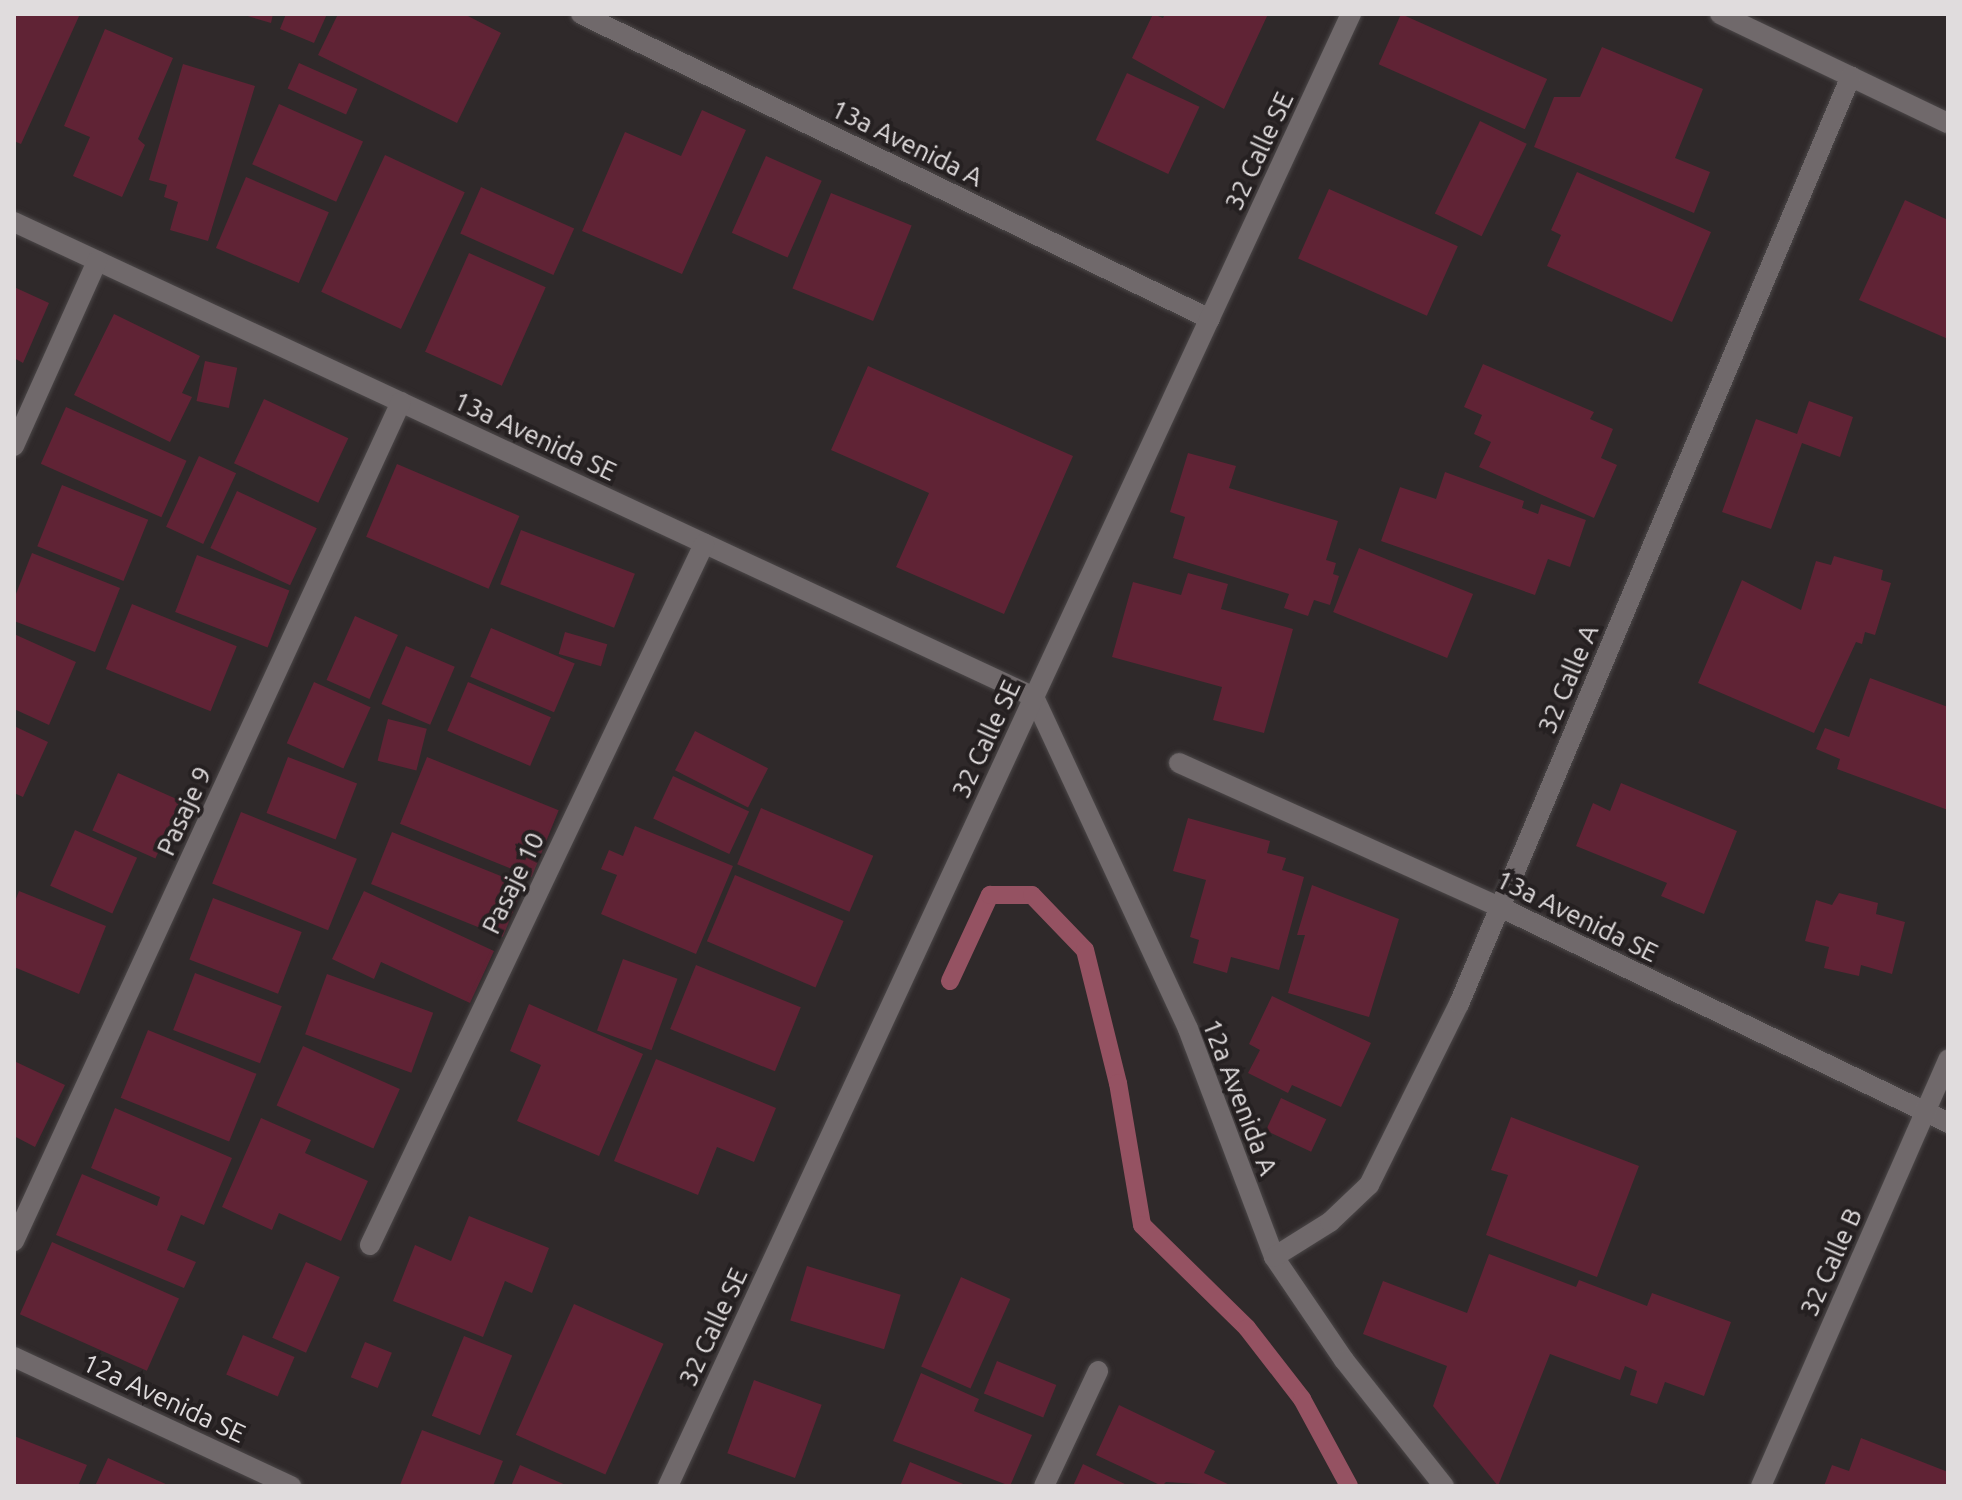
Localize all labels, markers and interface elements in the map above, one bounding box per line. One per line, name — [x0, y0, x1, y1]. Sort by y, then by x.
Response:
street label: 32 Calle SE — [1218, 87, 1300, 215]
street label: 13a Avenida A — [826, 93, 988, 193]
street label: 13a Avenida SE — [449, 385, 621, 487]
street label: 32 Calle A — [1531, 620, 1605, 738]
street label: 32 Calle SE — [945, 675, 1027, 803]
street label: Pasaje 9 — [150, 762, 218, 860]
street label: Pasaje 10 — [475, 827, 551, 939]
street label: 13a Avenida SE — [1491, 863, 1663, 969]
street label: 12a Avenida A — [1196, 1014, 1284, 1180]
street label: 32 Calle B — [1793, 1203, 1869, 1321]
street label: 32 Calle SE — [672, 1263, 754, 1391]
street label: 12a Avenida SE — [78, 1347, 250, 1449]

